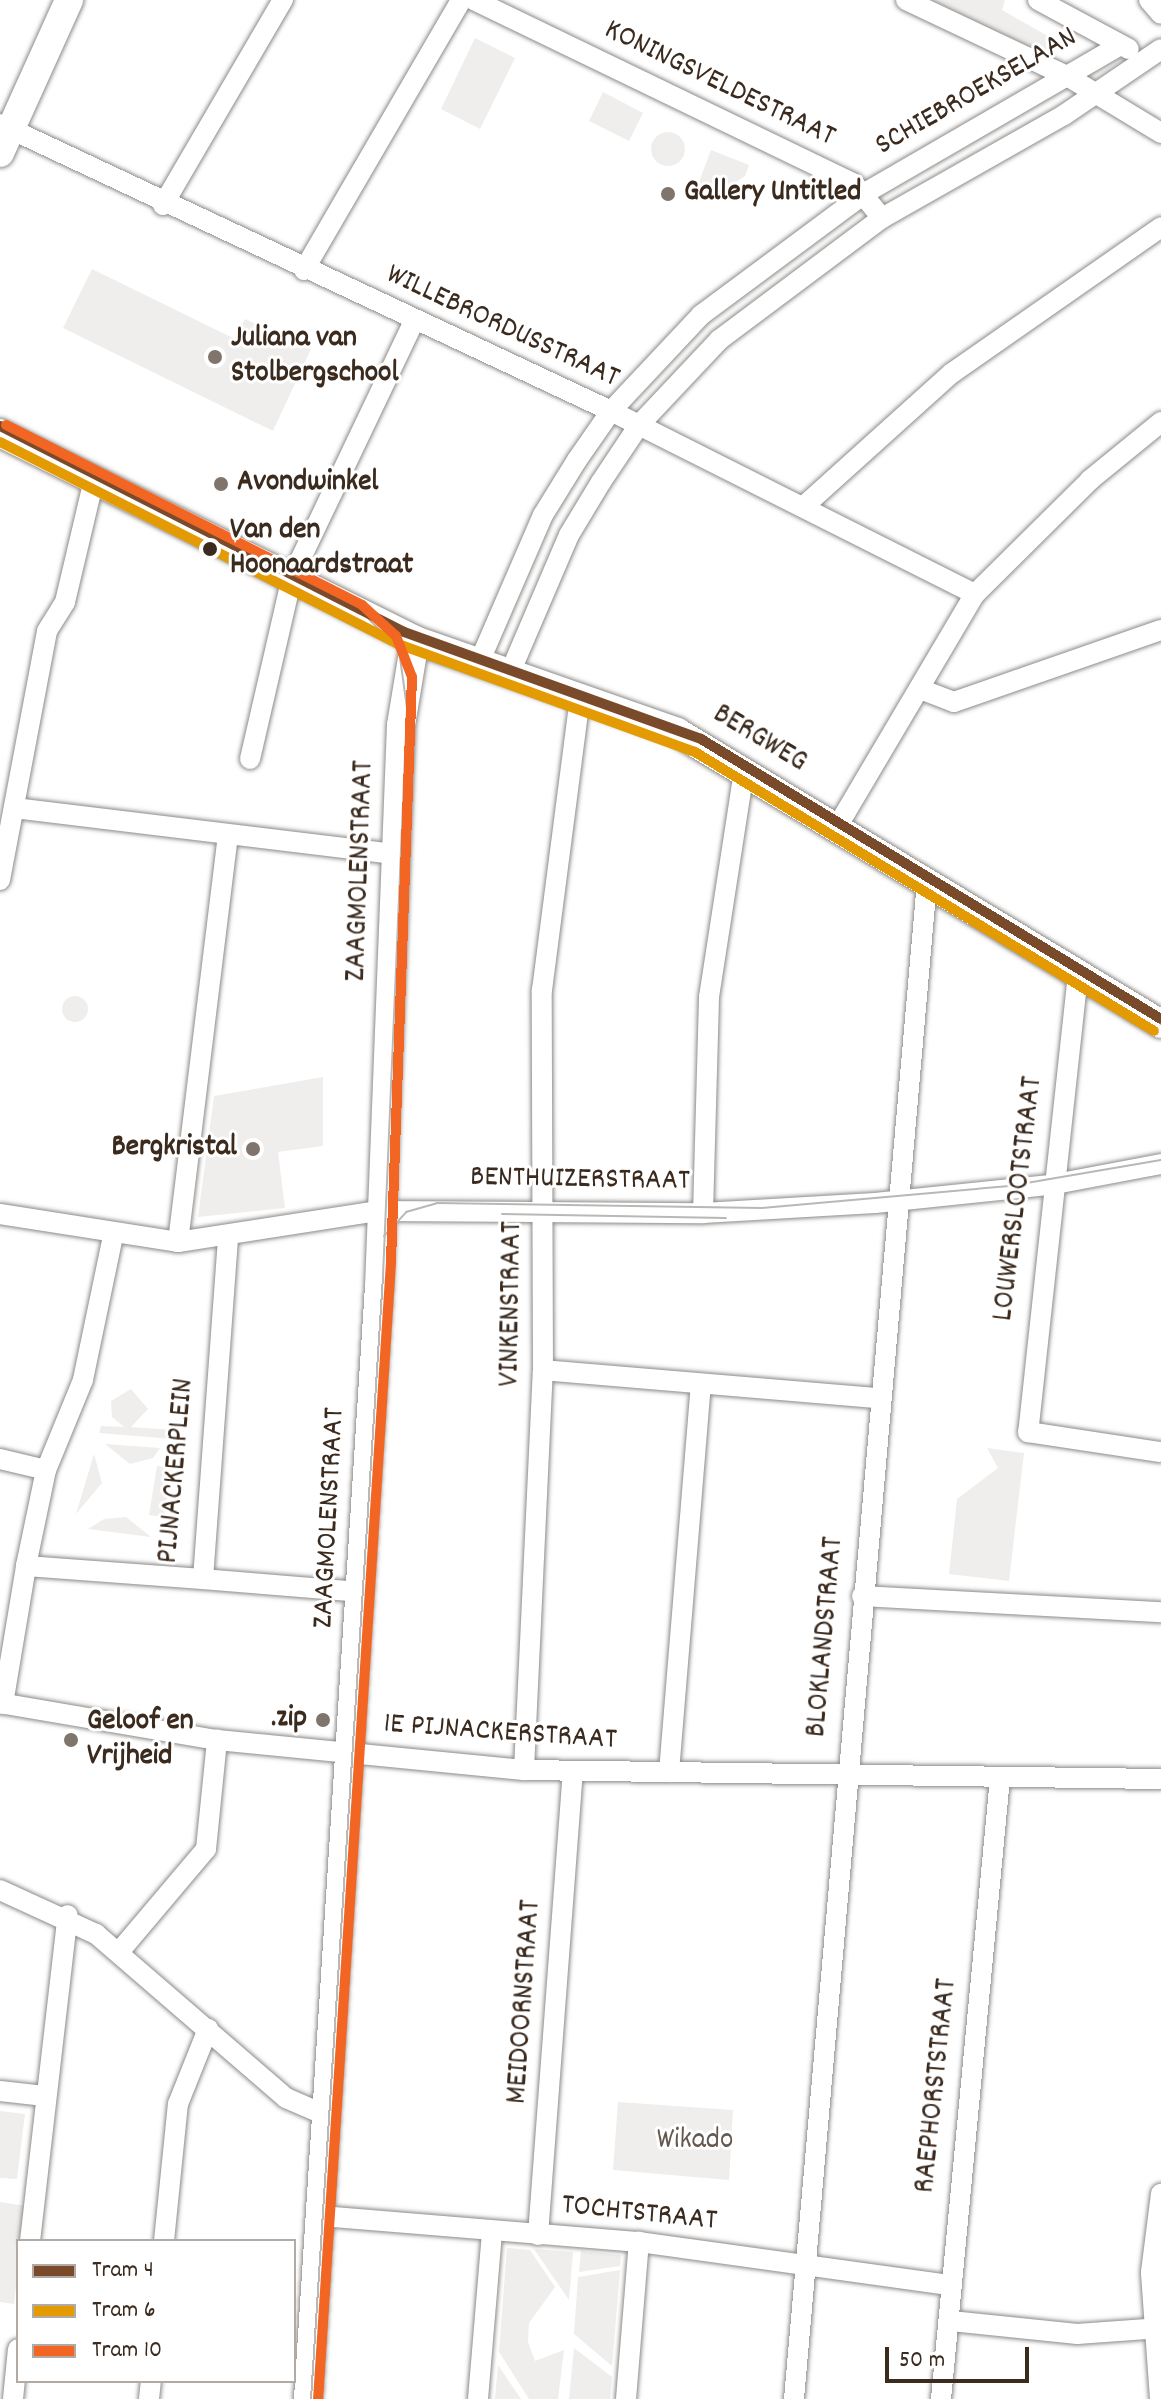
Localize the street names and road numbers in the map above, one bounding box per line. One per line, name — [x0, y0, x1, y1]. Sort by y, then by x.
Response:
street label: KONINGSVELDESTRAAT — [598, 13, 840, 157]
street label: SCHIEBROEKSELAAN — [870, 21, 1084, 165]
street label: WILLEBRORDUSSTRAAT — [380, 258, 624, 398]
street label: BERGWEG — [705, 698, 813, 782]
street label: ZAAGMOLENSTRAAT — [340, 760, 384, 982]
street label: LOUWERSLOOTSTRAAT — [987, 1075, 1053, 1323]
street label: BENTHUIZERSTRAAT — [470, 1161, 690, 1201]
street label: VINKENSTRAAT — [494, 1221, 532, 1387]
street label: PIJNACKERPLEIN — [152, 1377, 204, 1565]
street label: ZAAGMOLENSTRAAT — [307, 1407, 355, 1629]
street label: BLOKLANDSTRAAT — [800, 1535, 854, 1739]
street label: 1E PIJNACKERSTRAAT — [382, 1708, 618, 1760]
street label: MEIDOORNSTRAAT — [501, 1899, 551, 2105]
street label: RAEPHORSTSTRAAT — [909, 1977, 967, 2195]
street label: TOCHTSTRAAT — [560, 2189, 718, 2241]

